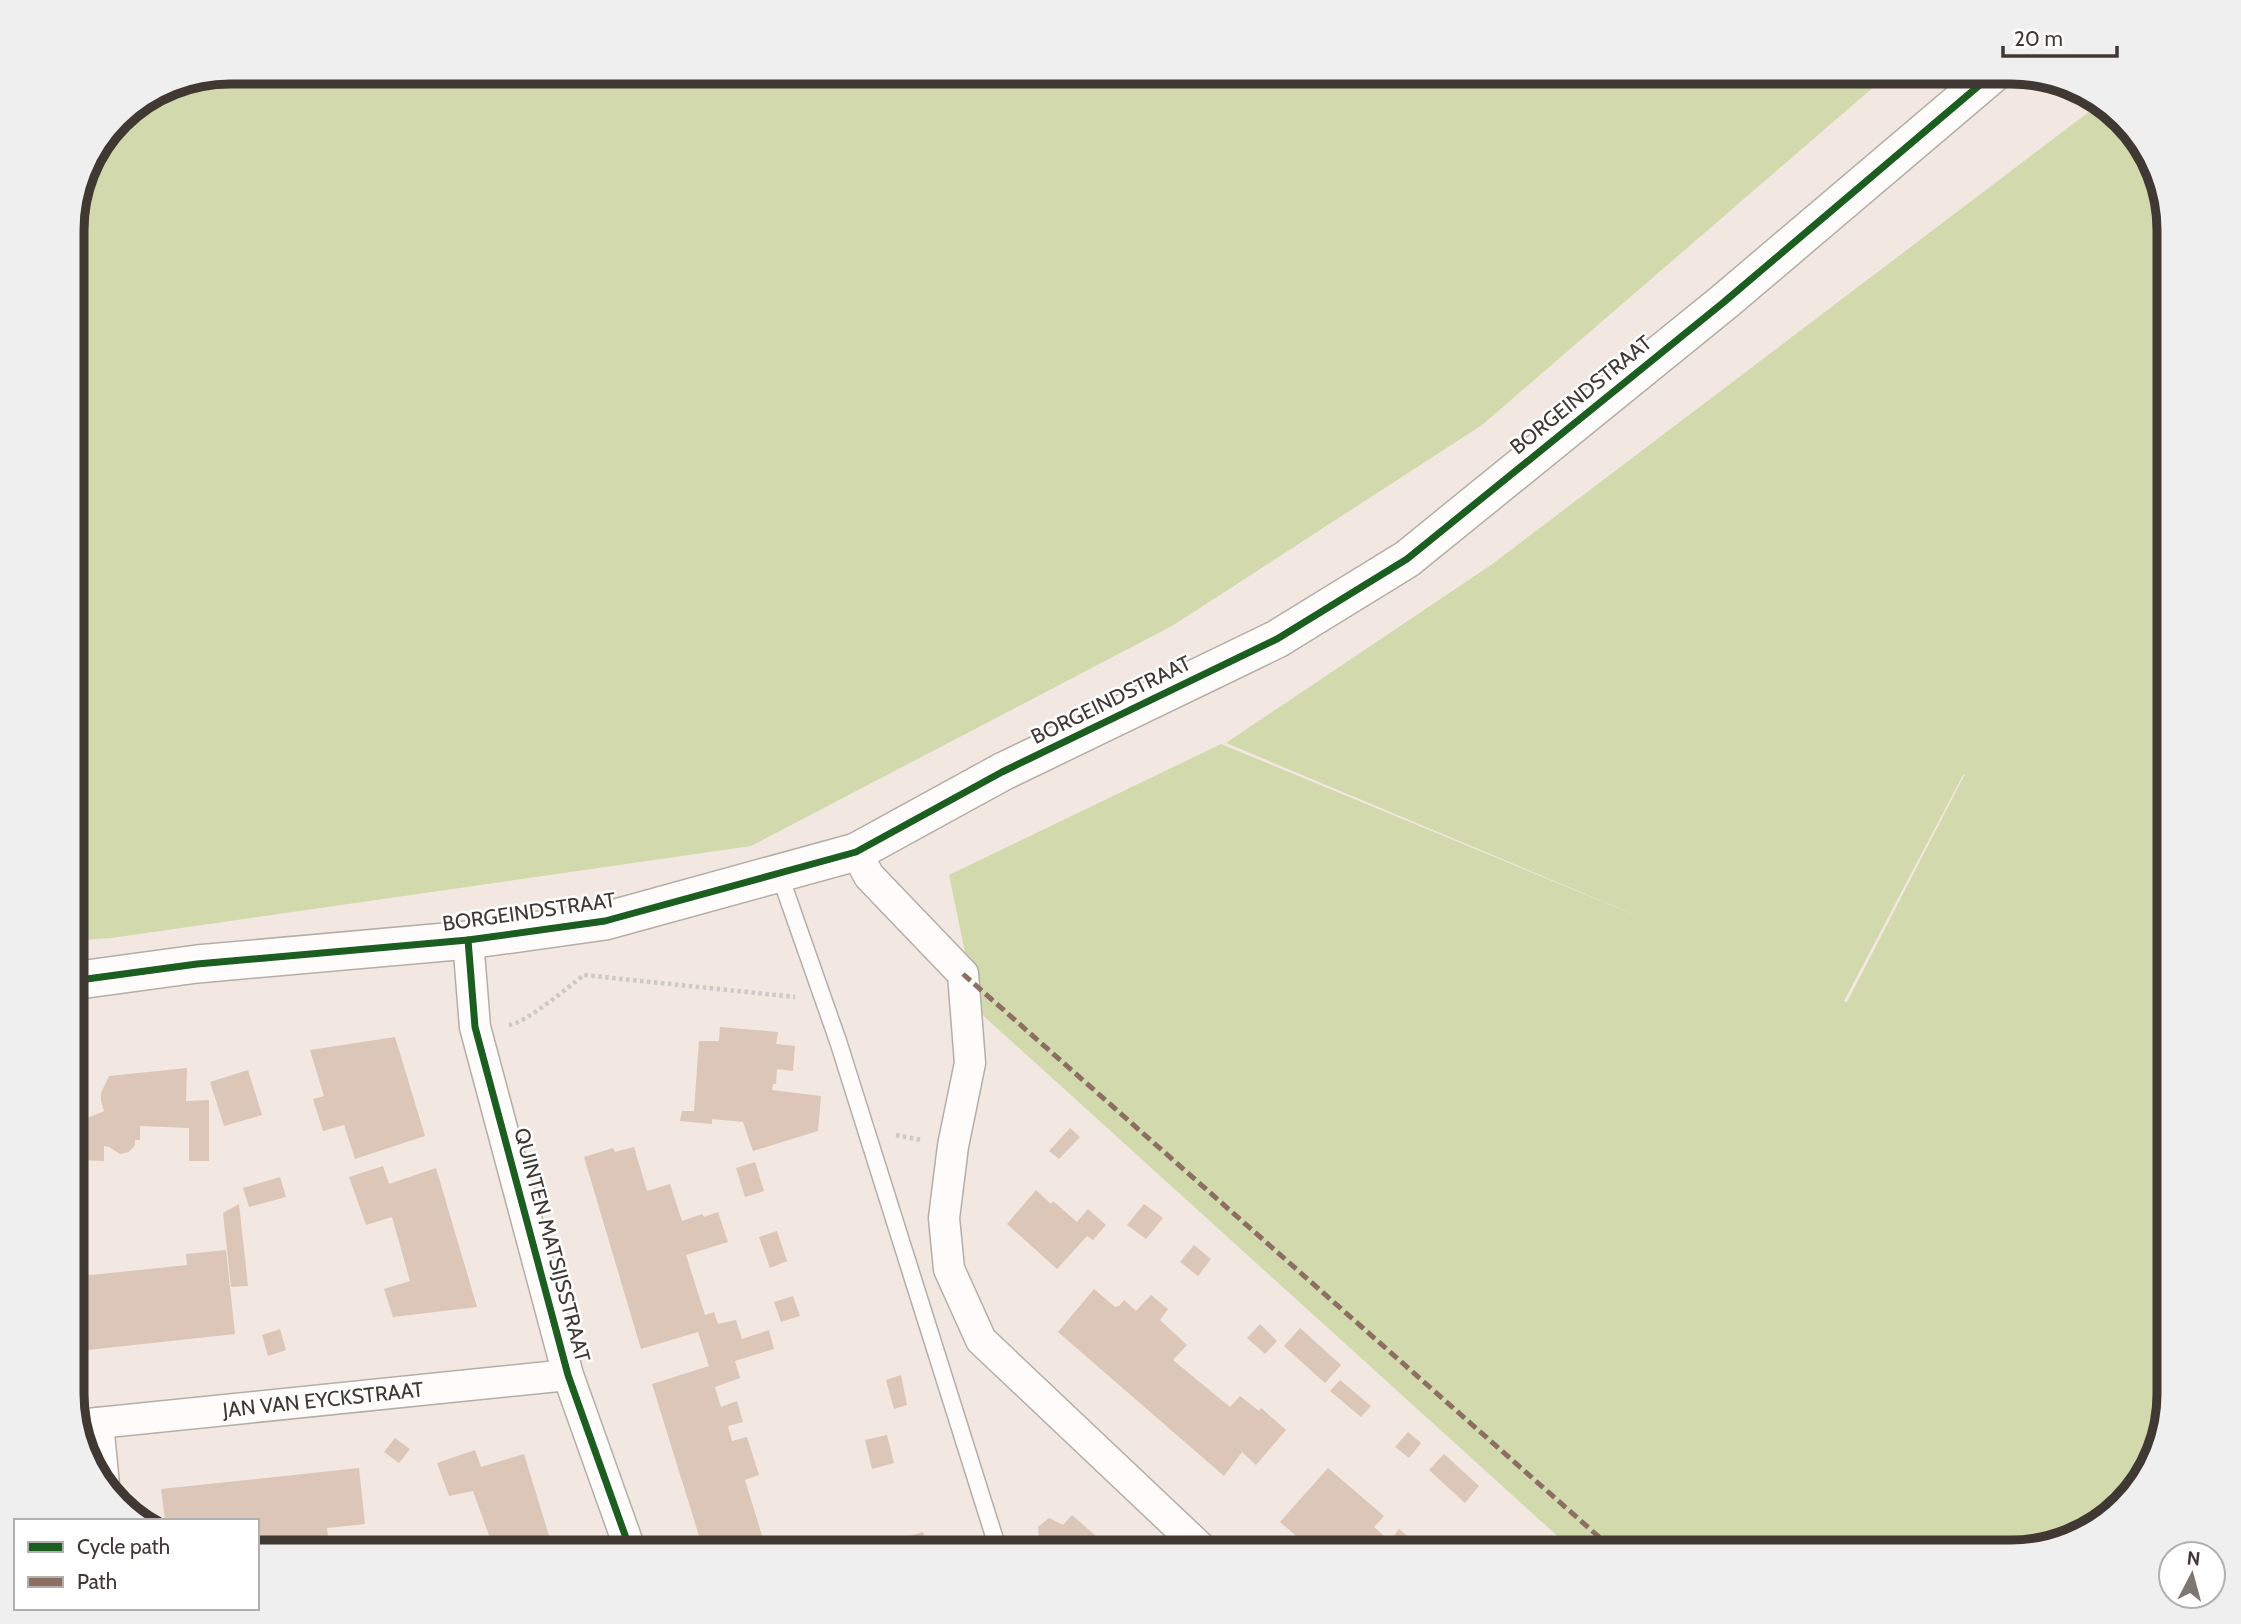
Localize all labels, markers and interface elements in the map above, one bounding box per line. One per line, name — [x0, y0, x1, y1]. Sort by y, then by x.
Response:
scale bar — [2003, 14, 2117, 58]
text: 20 m — [2014, 26, 2063, 51]
street label: BORGEINDSTRAAT — [1505, 330, 1656, 459]
street label: BORGEINDSTRAAT — [1027, 650, 1195, 749]
street label: BORGEINDSTRAAT — [441, 887, 617, 936]
street label: QUINTEN MATSIJSSTRAAT — [509, 1125, 596, 1365]
street label: JAN VAN EYCKSTRAAT — [220, 1377, 425, 1423]
legend — [14, 1519, 259, 1610]
text: Cycle path — [77, 1534, 170, 1559]
north arrow — [2157, 1540, 2227, 1610]
text: N — [2186, 1546, 2202, 1571]
text: Path — [77, 1569, 117, 1594]

